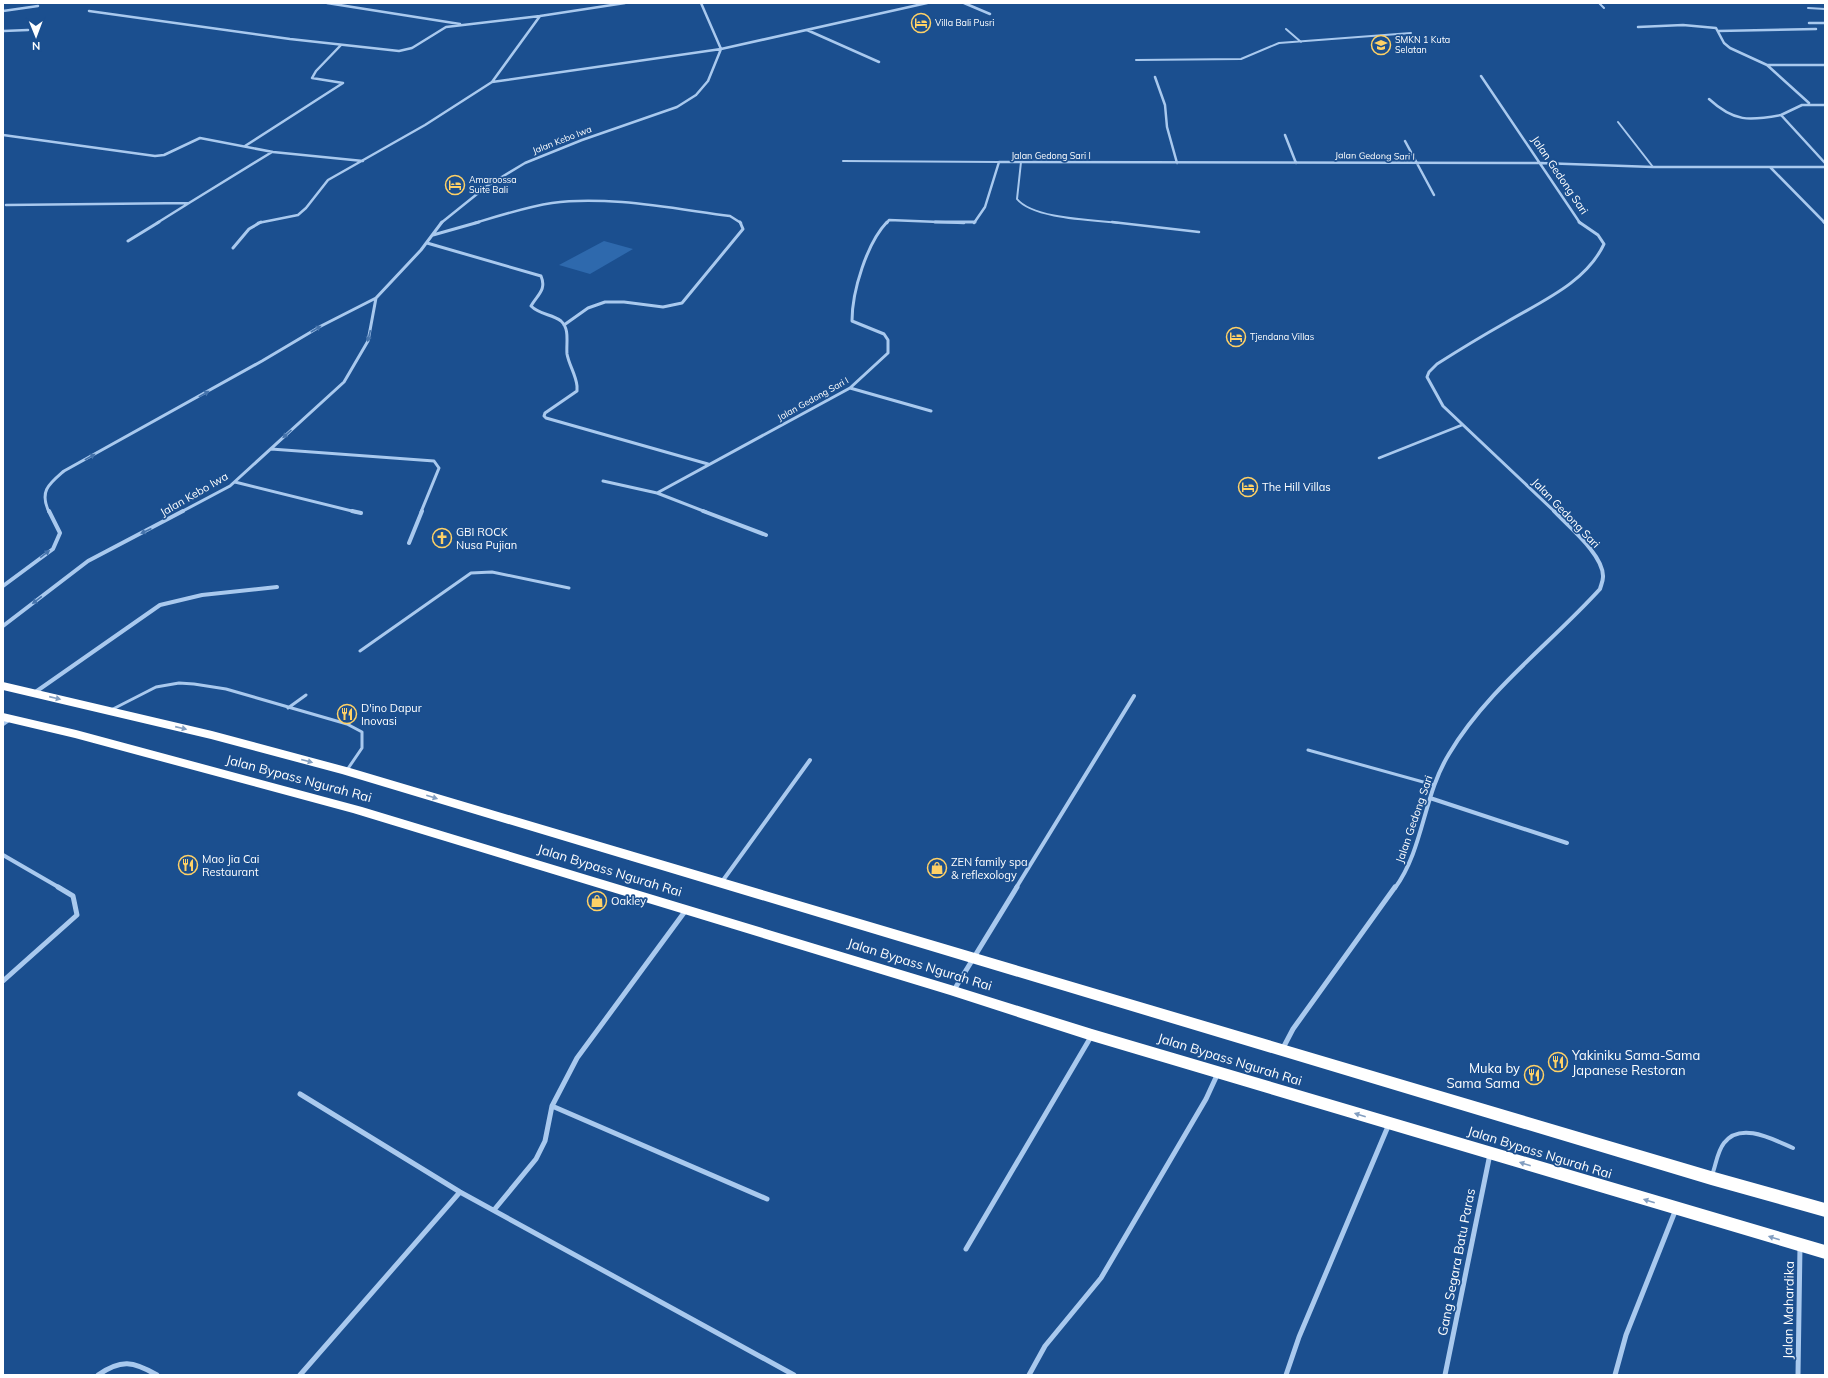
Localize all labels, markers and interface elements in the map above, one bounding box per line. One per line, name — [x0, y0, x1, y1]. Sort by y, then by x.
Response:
hotel icon: Villa Bali Pusri — [910, 12, 932, 34]
north arrow — [16, 16, 56, 56]
place label: Villa Bali Pusri — [935, 17, 994, 28]
school or university icon: SMKN 1 Kuta Selatan — [1370, 34, 1392, 56]
place label: SMKN 1 Kuta Selatan — [1395, 34, 1450, 55]
text: N — [32, 39, 40, 53]
street label: Jalan Kebo Iwa — [531, 123, 593, 156]
street label: Jalan Gedong Sari — [1529, 133, 1591, 217]
street label: Jalan Gedong Sari I — [1335, 149, 1415, 162]
street label: Jalan Gedong Sari I — [1011, 150, 1091, 161]
hotel icon: Amaroossa Suite Bali — [444, 174, 466, 196]
place label: Amaroossa Suite Bali — [469, 174, 517, 195]
one-way arrow — [310, 325, 322, 332]
hotel icon: Tjendana Villas — [1225, 326, 1247, 348]
one-way arrow — [366, 331, 372, 343]
place label: Tjendana Villas — [1250, 331, 1314, 342]
street label: Jalan Gedong Sari I — [775, 374, 850, 423]
one-way arrow — [198, 390, 209, 397]
one-way arrow — [282, 430, 292, 439]
one-way arrow — [84, 453, 96, 460]
street label: Jalan Kebo Iwa — [157, 469, 231, 519]
street label: Jalan Gedong Sari — [1529, 475, 1603, 551]
hotel icon: The Hill Villas — [1237, 476, 1259, 498]
place label: The Hill Villas — [1262, 480, 1331, 494]
place label: GBI ROCK Nusa Pujian — [456, 525, 517, 552]
church icon: GBI ROCK Nusa Pujian — [431, 527, 453, 549]
one-way arrow — [140, 528, 152, 534]
one-way arrow — [40, 550, 51, 558]
one-way arrow — [31, 596, 42, 605]
one-way arrow — [49, 695, 61, 701]
place label: D'ino Dapur Inovasi — [361, 701, 422, 728]
restaurant icon: D'ino Dapur Inovasi — [336, 703, 358, 725]
one-way arrow — [175, 725, 187, 731]
street label: Jalan Bypass Ngurah Rai — [224, 751, 374, 805]
one-way arrow — [301, 758, 313, 764]
street label: Jalan Gedong Sari — [1392, 773, 1436, 865]
one-way arrow — [426, 794, 438, 800]
street label: Jalan Bypass Ngurah Rai — [536, 840, 684, 900]
place label: Mao Jia Cai Restaurant — [202, 852, 259, 879]
restaurant icon: Mao Jia Cai Restaurant — [177, 854, 199, 876]
place label: ZEN family spa & reflexology — [951, 855, 1028, 882]
shop icon: ZEN family spa & reflexology — [926, 857, 948, 879]
shop icon: Oakley — [586, 890, 608, 912]
place label: Oakley — [611, 894, 646, 908]
street label: Jalan Bypass Ngurah Rai — [846, 934, 994, 994]
street label: Jalan Bypass Ngurah Rai — [1156, 1029, 1304, 1089]
place label: Yakiniku Sama-Sama Japanese Restoran — [1571, 1047, 1700, 1078]
restaurant icon: Yakiniku Sama-Sama Japanese Restoran — [1547, 1051, 1569, 1073]
place label: Muka by Sama Sama — [1446, 1060, 1520, 1091]
restaurant icon: Muka by Sama Sama — [1523, 1064, 1545, 1086]
one-way arrow — [1354, 1112, 1366, 1118]
street label: Jalan Bypass Ngurah Rai — [1466, 1122, 1614, 1182]
one-way arrow — [1519, 1161, 1531, 1167]
street label: Gang Segara Batu Paras — [1434, 1187, 1478, 1337]
one-way arrow — [1643, 1198, 1655, 1204]
one-way arrow — [1768, 1235, 1780, 1241]
street label: Jalan Mahardika — [1779, 1261, 1797, 1359]

